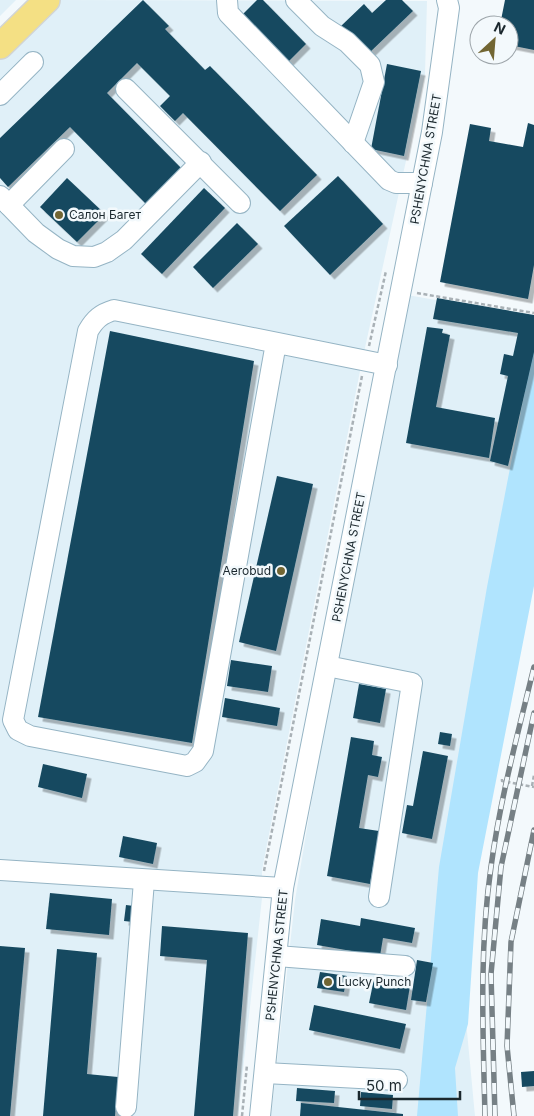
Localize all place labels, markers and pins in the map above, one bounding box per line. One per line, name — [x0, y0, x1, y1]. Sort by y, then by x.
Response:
place label: Салон Багет — [69, 207, 142, 222]
marker: Салон Багет — [53, 209, 65, 221]
place label: Aerobud — [222, 563, 271, 578]
marker: Aerobud — [275, 565, 287, 577]
place label: Lucky Punch — [338, 974, 411, 989]
marker: Lucky Punch — [322, 976, 334, 988]

